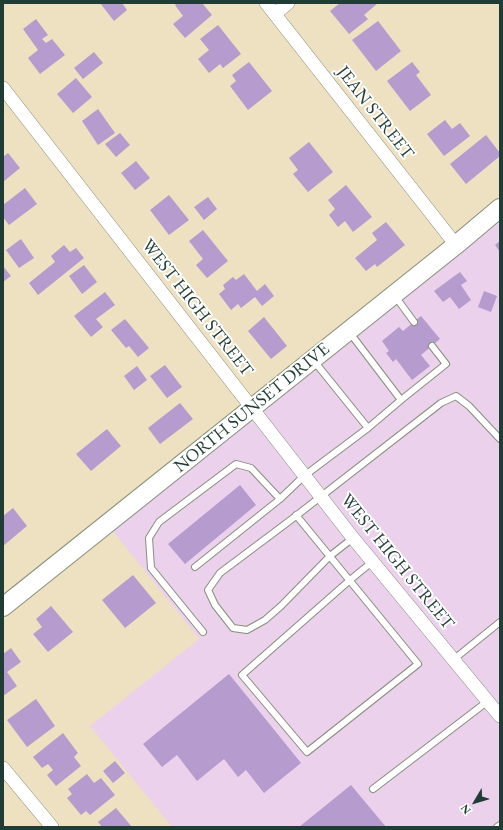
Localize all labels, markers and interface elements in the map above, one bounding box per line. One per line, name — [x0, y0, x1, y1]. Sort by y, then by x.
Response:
street label: JEAN STREET — [332, 62, 418, 164]
street label: WEST HIGH STREET — [137, 235, 257, 381]
street label: NORTH SUNSET DRIVE — [170, 339, 334, 477]
street label: WEST HIGH STREET — [336, 490, 458, 634]
north arrow — [455, 782, 495, 822]
text: N — [457, 802, 474, 817]

